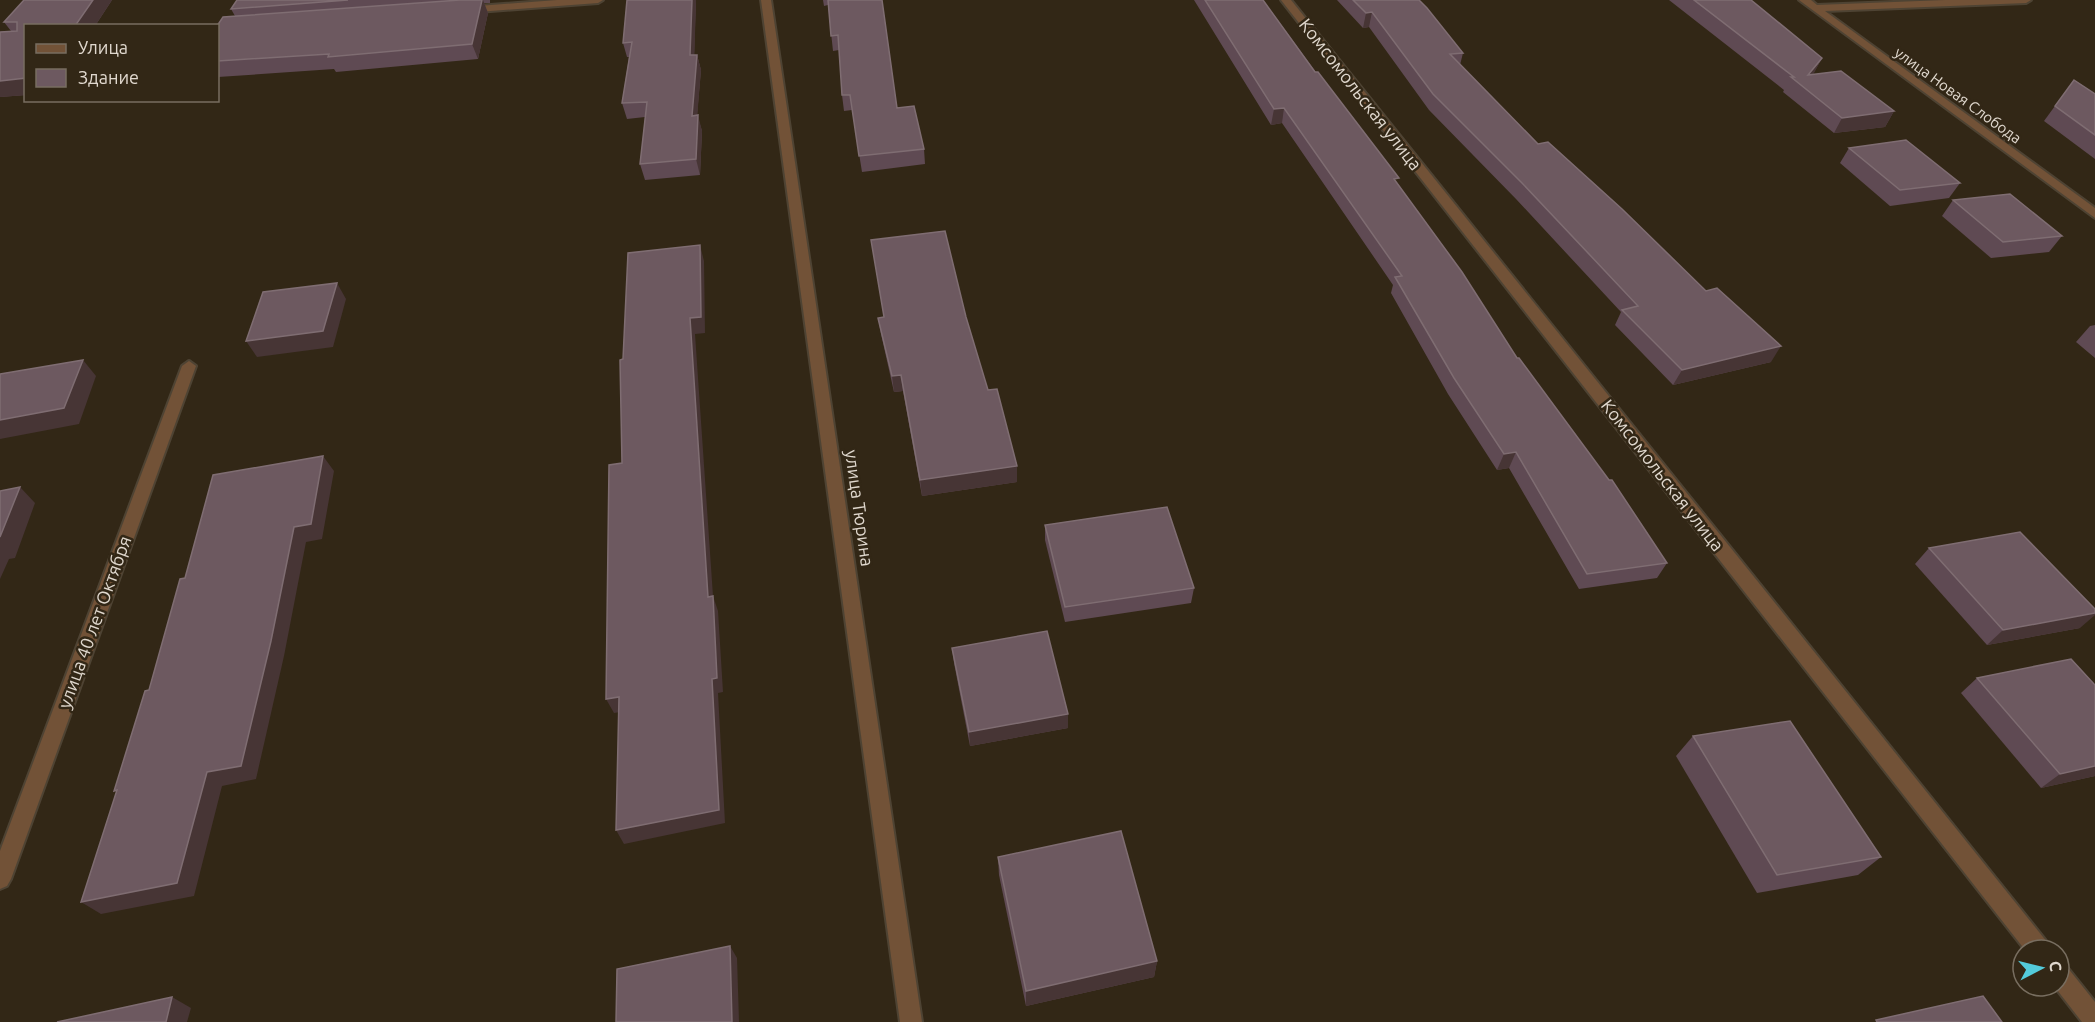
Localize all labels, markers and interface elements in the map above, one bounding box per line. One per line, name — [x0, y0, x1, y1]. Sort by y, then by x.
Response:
street label: Комсомольская улица — [1296, 14, 1426, 174]
legend — [24, 24, 219, 102]
text: Улица — [78, 37, 128, 57]
street label: улица Новая Слобода — [1891, 43, 2025, 147]
text: Здание — [78, 67, 139, 87]
street label: Комсомольская улица — [1598, 395, 1728, 555]
street label: улица Тюрина — [842, 448, 878, 568]
street label: улица 40 лет Октября — [53, 533, 135, 711]
north arrow — [2011, 938, 2071, 998]
text: С — [2046, 960, 2065, 972]

